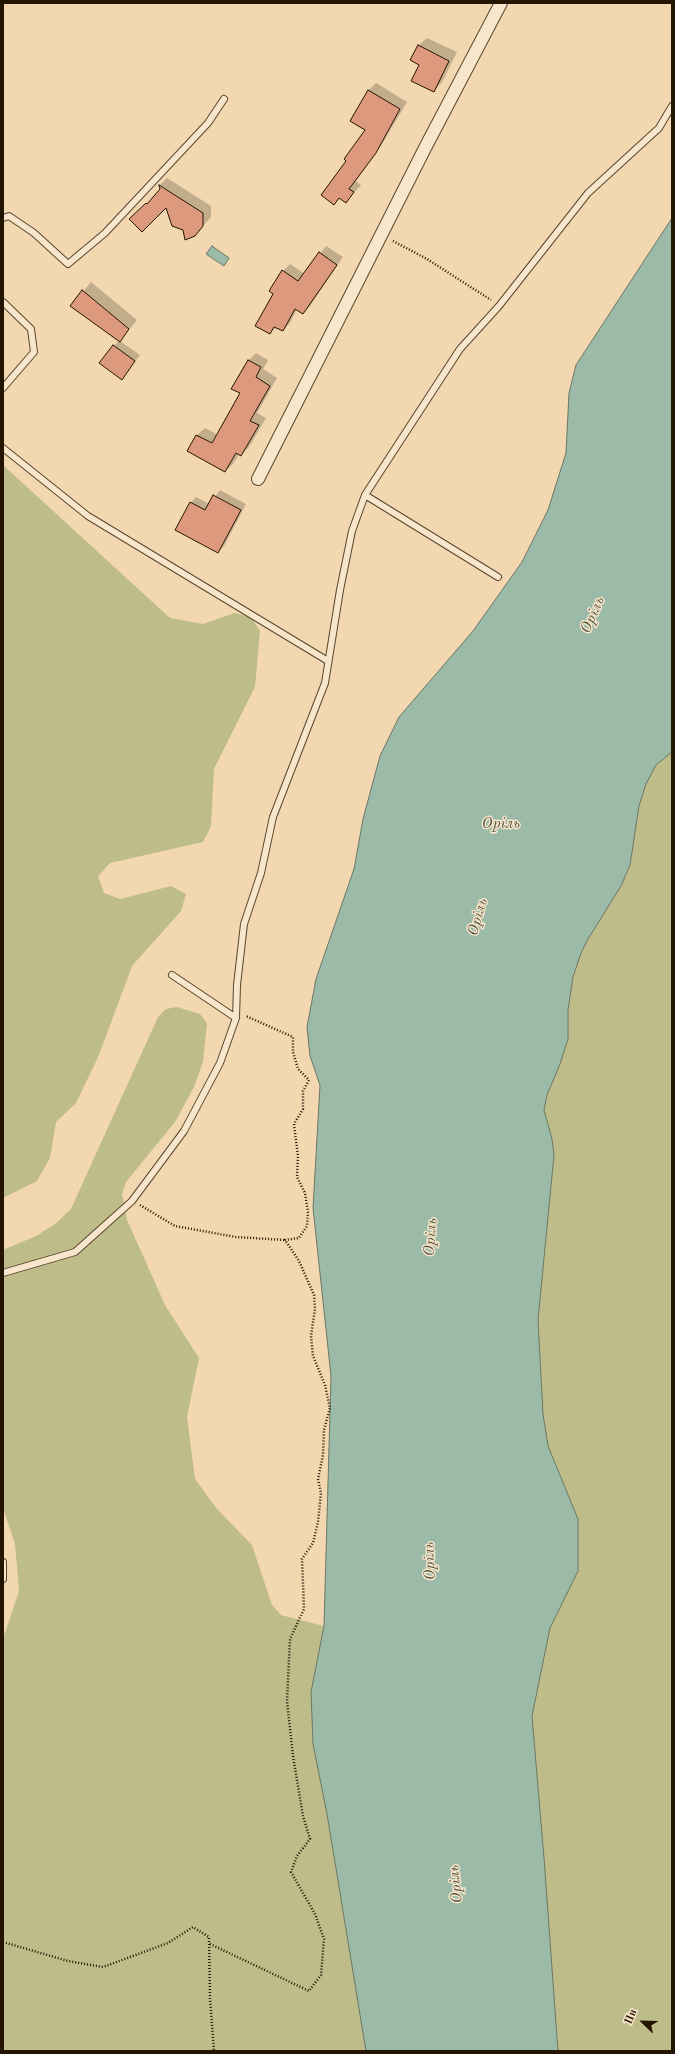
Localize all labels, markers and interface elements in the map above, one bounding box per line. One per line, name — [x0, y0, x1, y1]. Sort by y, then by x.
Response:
water label: Оріль — [577, 594, 609, 636]
water label: Орiль — [482, 815, 520, 833]
water label: Оріль — [464, 896, 492, 938]
water label: Оріль — [420, 1217, 442, 1257]
water label: Оріль — [420, 1541, 440, 1581]
water label: Оріль — [445, 1864, 467, 1904]
north arrow — [623, 2002, 663, 2042]
text: Пн — [623, 2008, 640, 2026]

